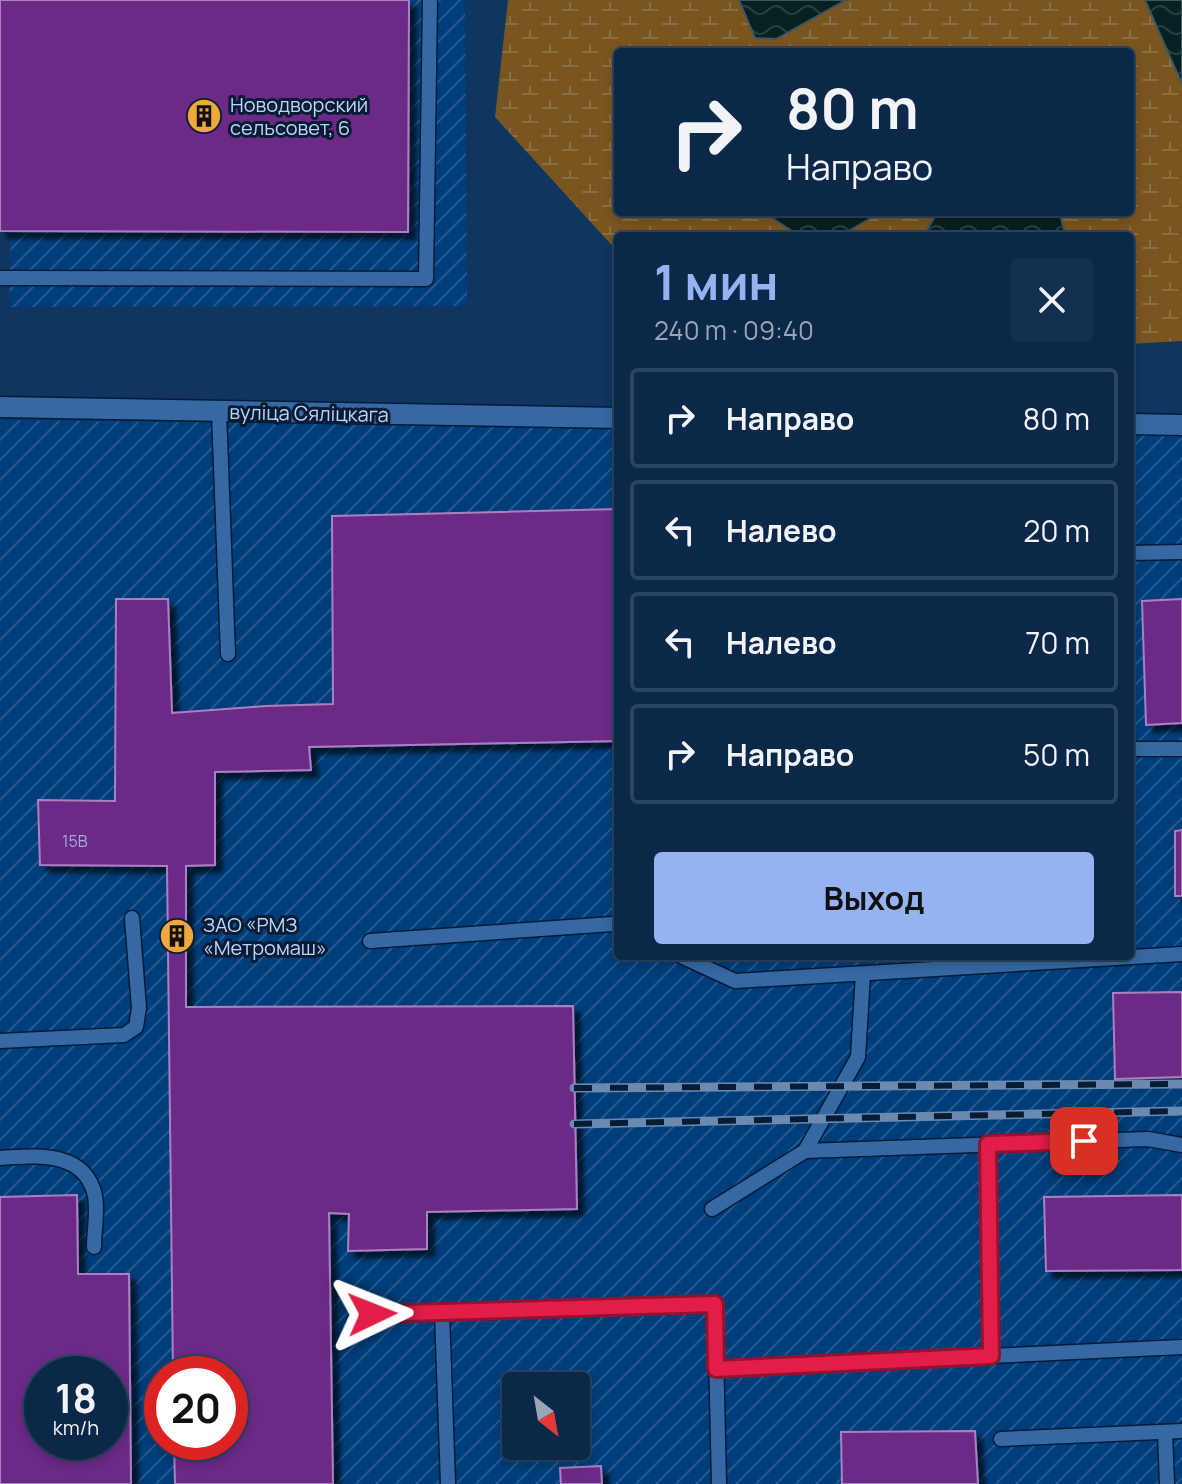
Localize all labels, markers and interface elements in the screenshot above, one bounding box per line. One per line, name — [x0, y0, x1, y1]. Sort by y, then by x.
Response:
text: 80 m — [786, 69, 919, 146]
icon: right — [654, 80, 758, 184]
place label: Новодворский сельсовет, 6 — [230, 91, 368, 141]
building icon: Новодворский сельсовет, 6 — [185, 97, 223, 135]
text: Направо — [786, 142, 933, 191]
text: 1 мин — [654, 249, 778, 314]
button: close — [1010, 258, 1094, 342]
text: 240 m · 09:40 — [654, 312, 814, 348]
icon: right — [658, 396, 702, 440]
street label: вуліца Сяліцкага — [229, 398, 389, 428]
text: Направо — [726, 398, 854, 439]
text: 80 m — [1023, 398, 1090, 439]
icon: left — [658, 508, 702, 552]
text: Налево — [726, 510, 836, 551]
text: 20 m — [1023, 510, 1090, 551]
icon: left — [658, 620, 702, 664]
text: Налево — [726, 622, 836, 663]
text: 70 m — [1025, 622, 1090, 663]
icon: right — [658, 732, 702, 776]
text: Направо — [726, 734, 854, 775]
text: 50 m — [1023, 734, 1090, 775]
house number: 15В — [62, 830, 88, 852]
button: Выход — [654, 852, 1094, 944]
place label: ЗАО «РМЗ «Метромаш» — [203, 911, 327, 961]
building icon: ЗАО «РМЗ «Метромаш» — [158, 917, 196, 955]
pin — [1050, 1107, 1118, 1175]
icon: arrive — [1062, 1119, 1106, 1163]
position arrow — [330, 1272, 414, 1356]
speed limit sign: 20 — [144, 1356, 248, 1460]
text: 18 — [55, 1370, 97, 1425]
north arrow — [502, 1372, 590, 1460]
map controls — [502, 1372, 590, 1460]
text: km/h — [53, 1414, 99, 1441]

